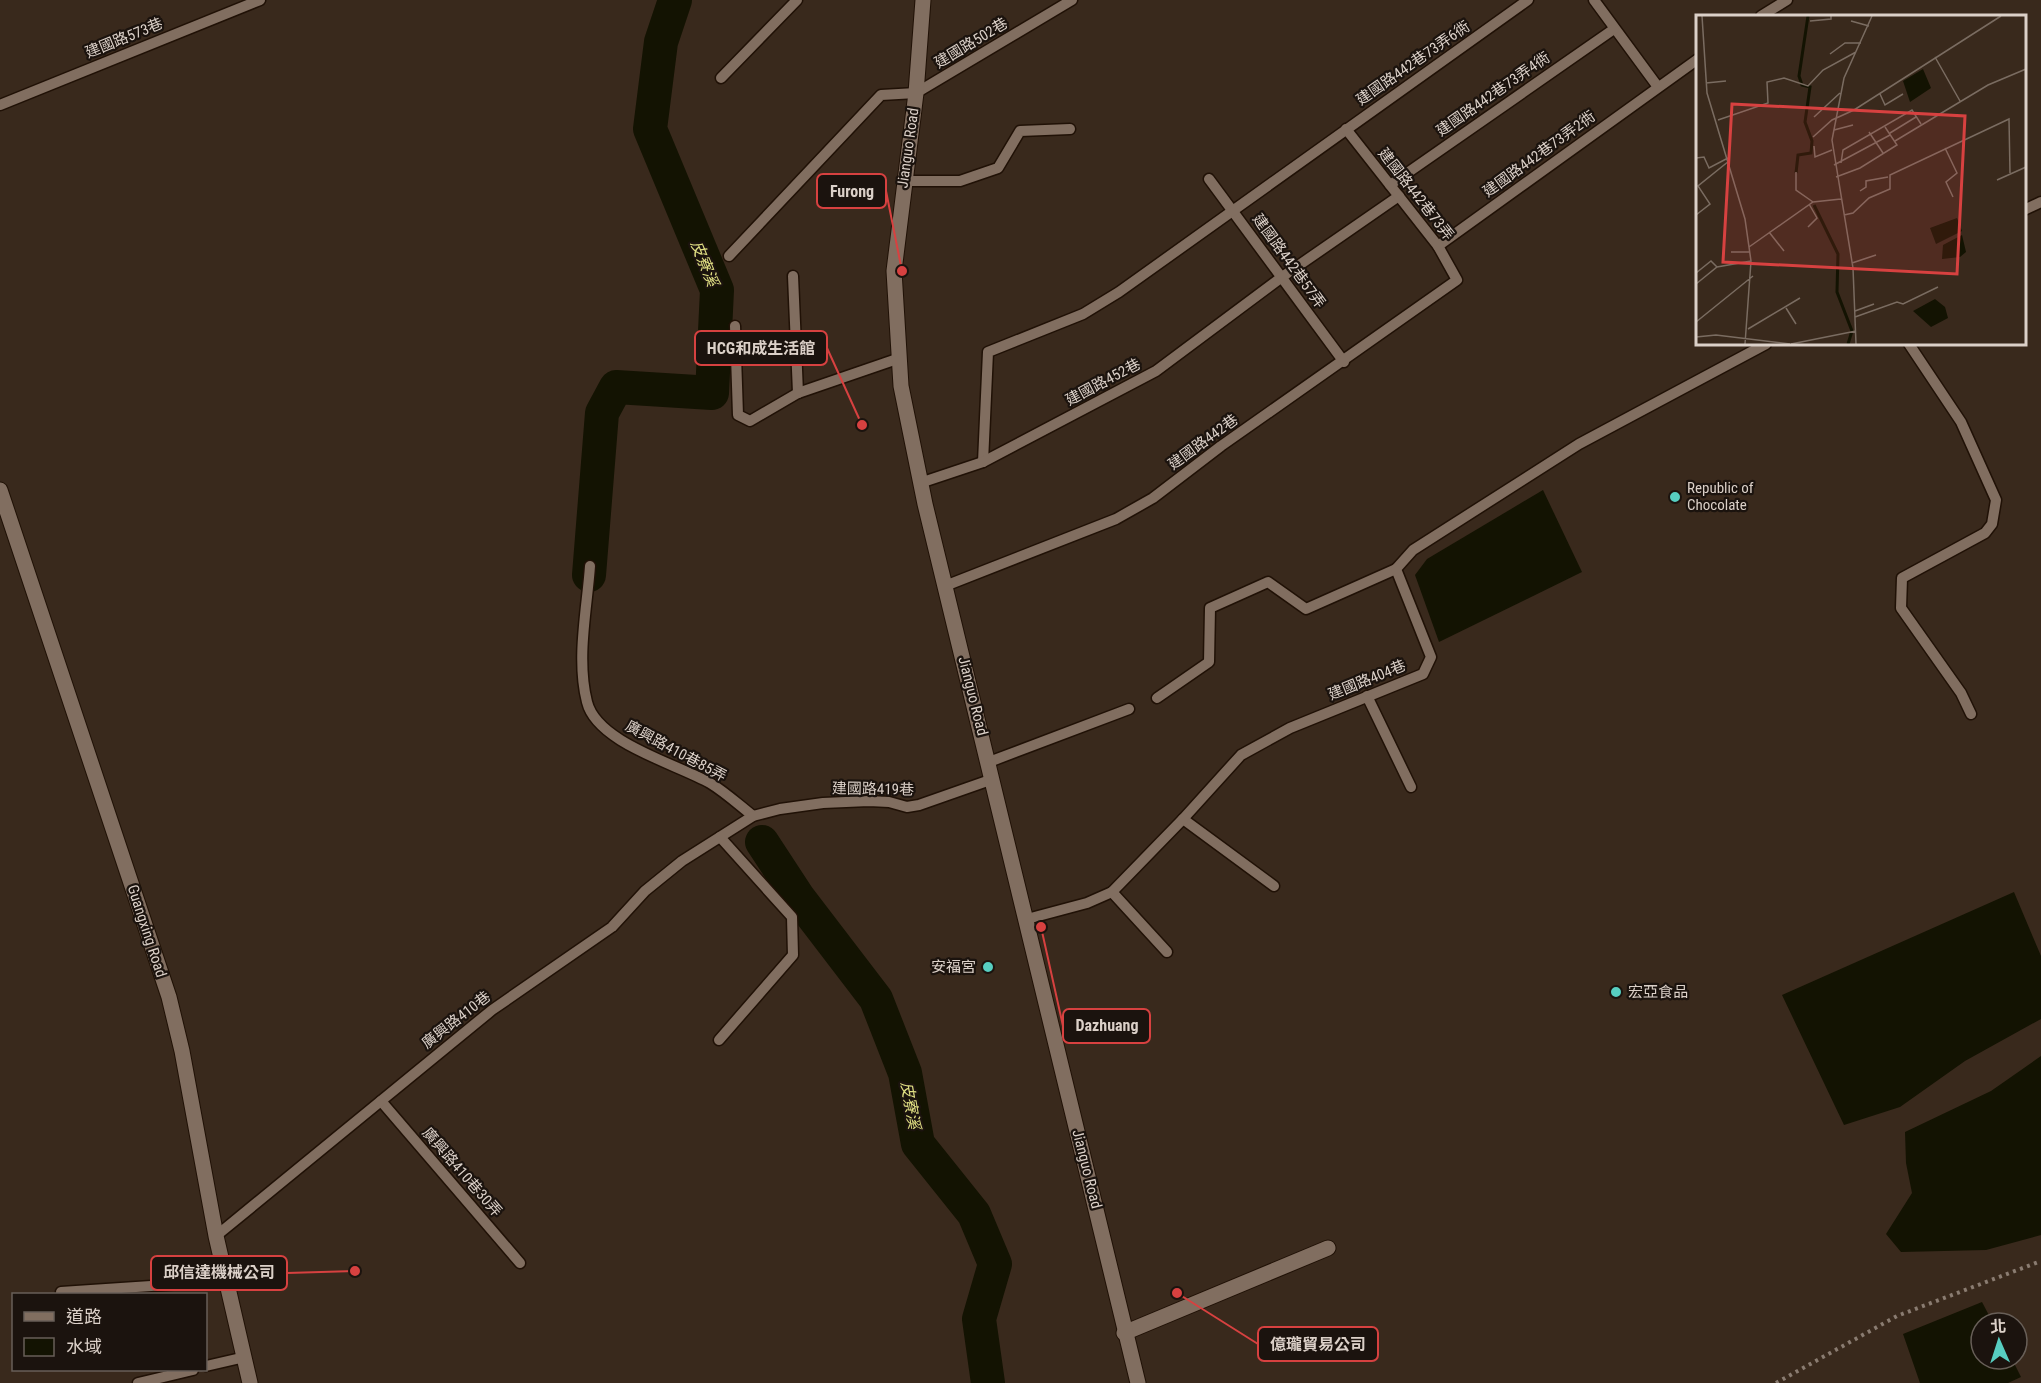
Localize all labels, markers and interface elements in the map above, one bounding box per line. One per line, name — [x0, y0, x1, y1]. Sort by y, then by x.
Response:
street label: 建國路573巷 — [83, 14, 165, 62]
street label: 建國路502巷 — [931, 14, 1011, 72]
inset map — [1696, 15, 2026, 345]
street label: 建國路442巷73弄6衖 — [1353, 17, 1473, 109]
street label: 建國路442巷73弄4衖 — [1433, 48, 1553, 140]
street label: Jianguo Road — [893, 107, 923, 189]
street label: 建國路442巷73弄2衖 — [1479, 107, 1599, 201]
street label: 建國路442巷73弄 — [1374, 144, 1458, 244]
callout: Furong — [817, 174, 886, 208]
text: Furong — [830, 182, 874, 201]
street label: 建國路442巷57弄 — [1249, 210, 1329, 312]
water label: 皮寮溪 — [687, 237, 723, 291]
callout: HCG和成生活館 — [695, 331, 827, 365]
text: HCG和成生活館 — [707, 339, 815, 358]
street label: 建國路452巷 — [1062, 355, 1144, 409]
street label: 建國路442巷 — [1164, 411, 1242, 473]
place label: Republic of Chocolate — [1687, 479, 1754, 514]
marker: Republic of Chocolate — [1668, 490, 1682, 504]
street label: Jianguo Road — [954, 655, 992, 737]
street label: 建國路404巷 — [1326, 656, 1408, 704]
street label: 廣興路410巷85弄 — [622, 717, 730, 785]
street label: 建國路419巷 — [832, 779, 914, 799]
street label: Guangxing Road — [124, 882, 170, 980]
place label: 安福宮 — [931, 958, 976, 976]
marker: 安福宮 — [981, 960, 995, 974]
place label: 宏亞食品 — [1628, 983, 1688, 1001]
marker: 宏亞食品 — [1609, 985, 1623, 999]
street label: 廣興路410巷 — [418, 988, 494, 1052]
callout: Dazhuang — [1063, 1009, 1150, 1043]
text: Dazhuang — [1075, 1016, 1139, 1035]
water label: 皮寮溪 — [897, 1080, 924, 1132]
street label: 廣興路410巷30弄 — [418, 1124, 506, 1220]
street label: Jianguo Road — [1068, 1128, 1106, 1210]
callout: 邱信達機械公司 — [151, 1256, 287, 1290]
text: 邱信達機械公司 — [163, 1263, 275, 1282]
legend — [12, 1293, 207, 1371]
text: 道路 — [66, 1306, 102, 1327]
north arrow — [1969, 1311, 2029, 1371]
text: 北 — [1990, 1317, 2007, 1336]
callout: 億瓏貿易公司 — [1258, 1327, 1378, 1361]
text: 億瓏貿易公司 — [1270, 1335, 1366, 1354]
text: 水域 — [66, 1336, 102, 1357]

